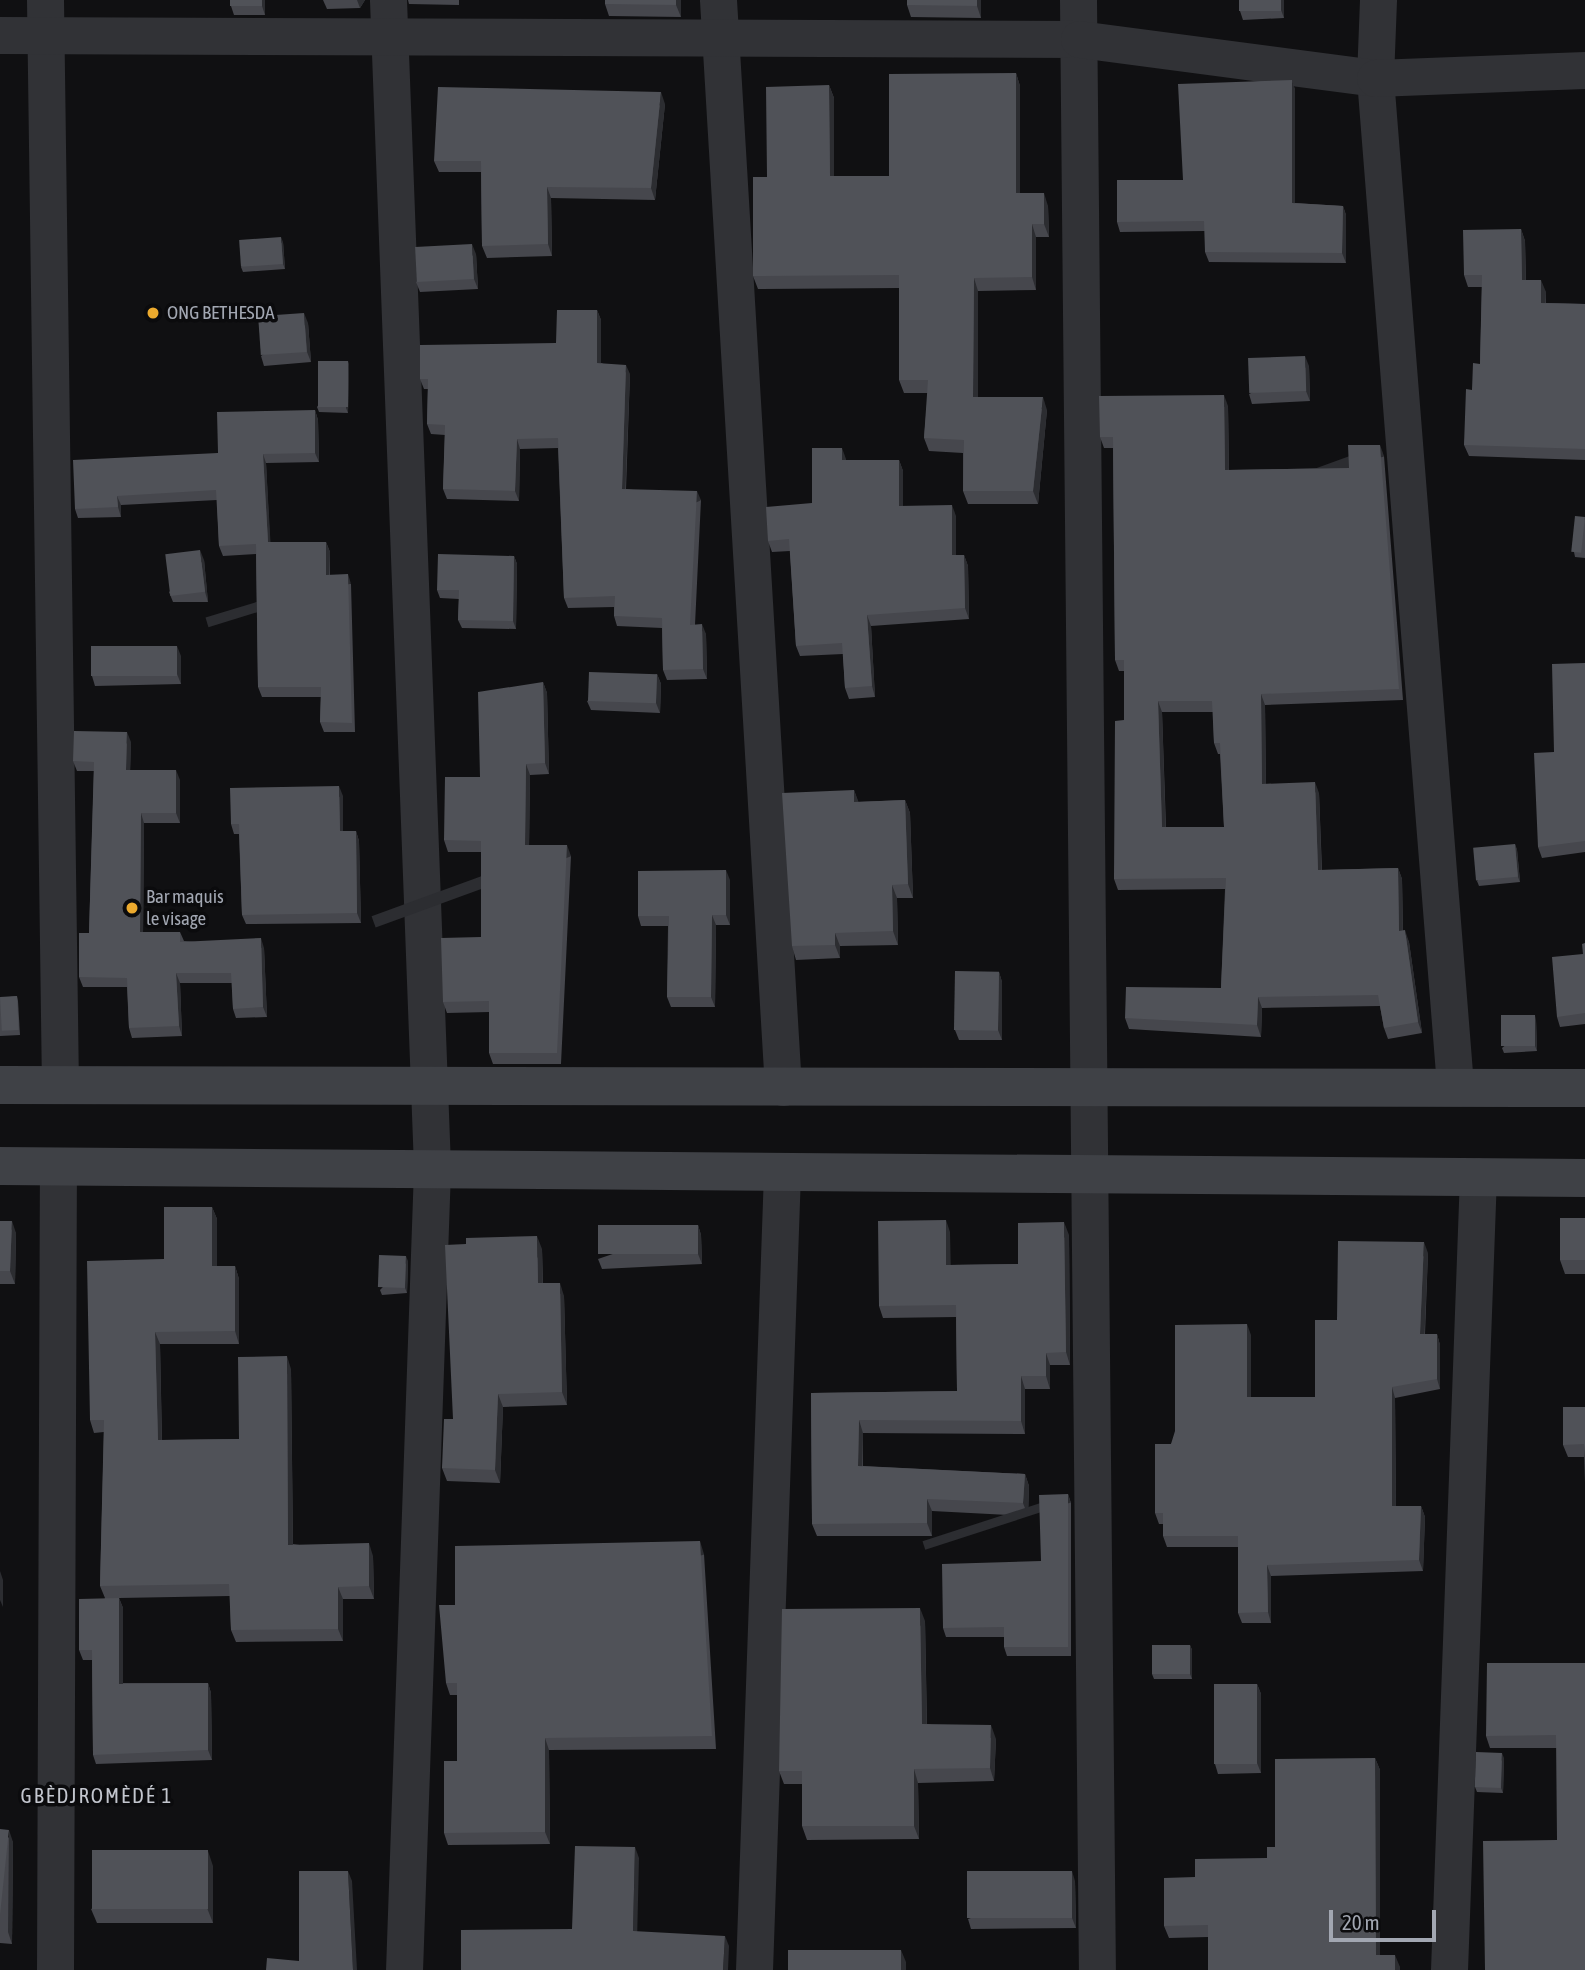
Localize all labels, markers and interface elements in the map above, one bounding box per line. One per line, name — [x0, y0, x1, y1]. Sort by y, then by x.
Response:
place label: ONG BETHESDA — [167, 302, 274, 324]
marker: ONG BETHESDA — [145, 305, 161, 321]
place label: Bar maquis le visage — [146, 886, 224, 930]
marker: Bar maquis le visage — [124, 900, 140, 916]
district label: GBÈDJROMÈDÉ 1 — [22, 1782, 172, 1808]
scale bar — [1333, 1896, 1440, 1940]
text: 20 m — [1342, 1910, 1380, 1934]

